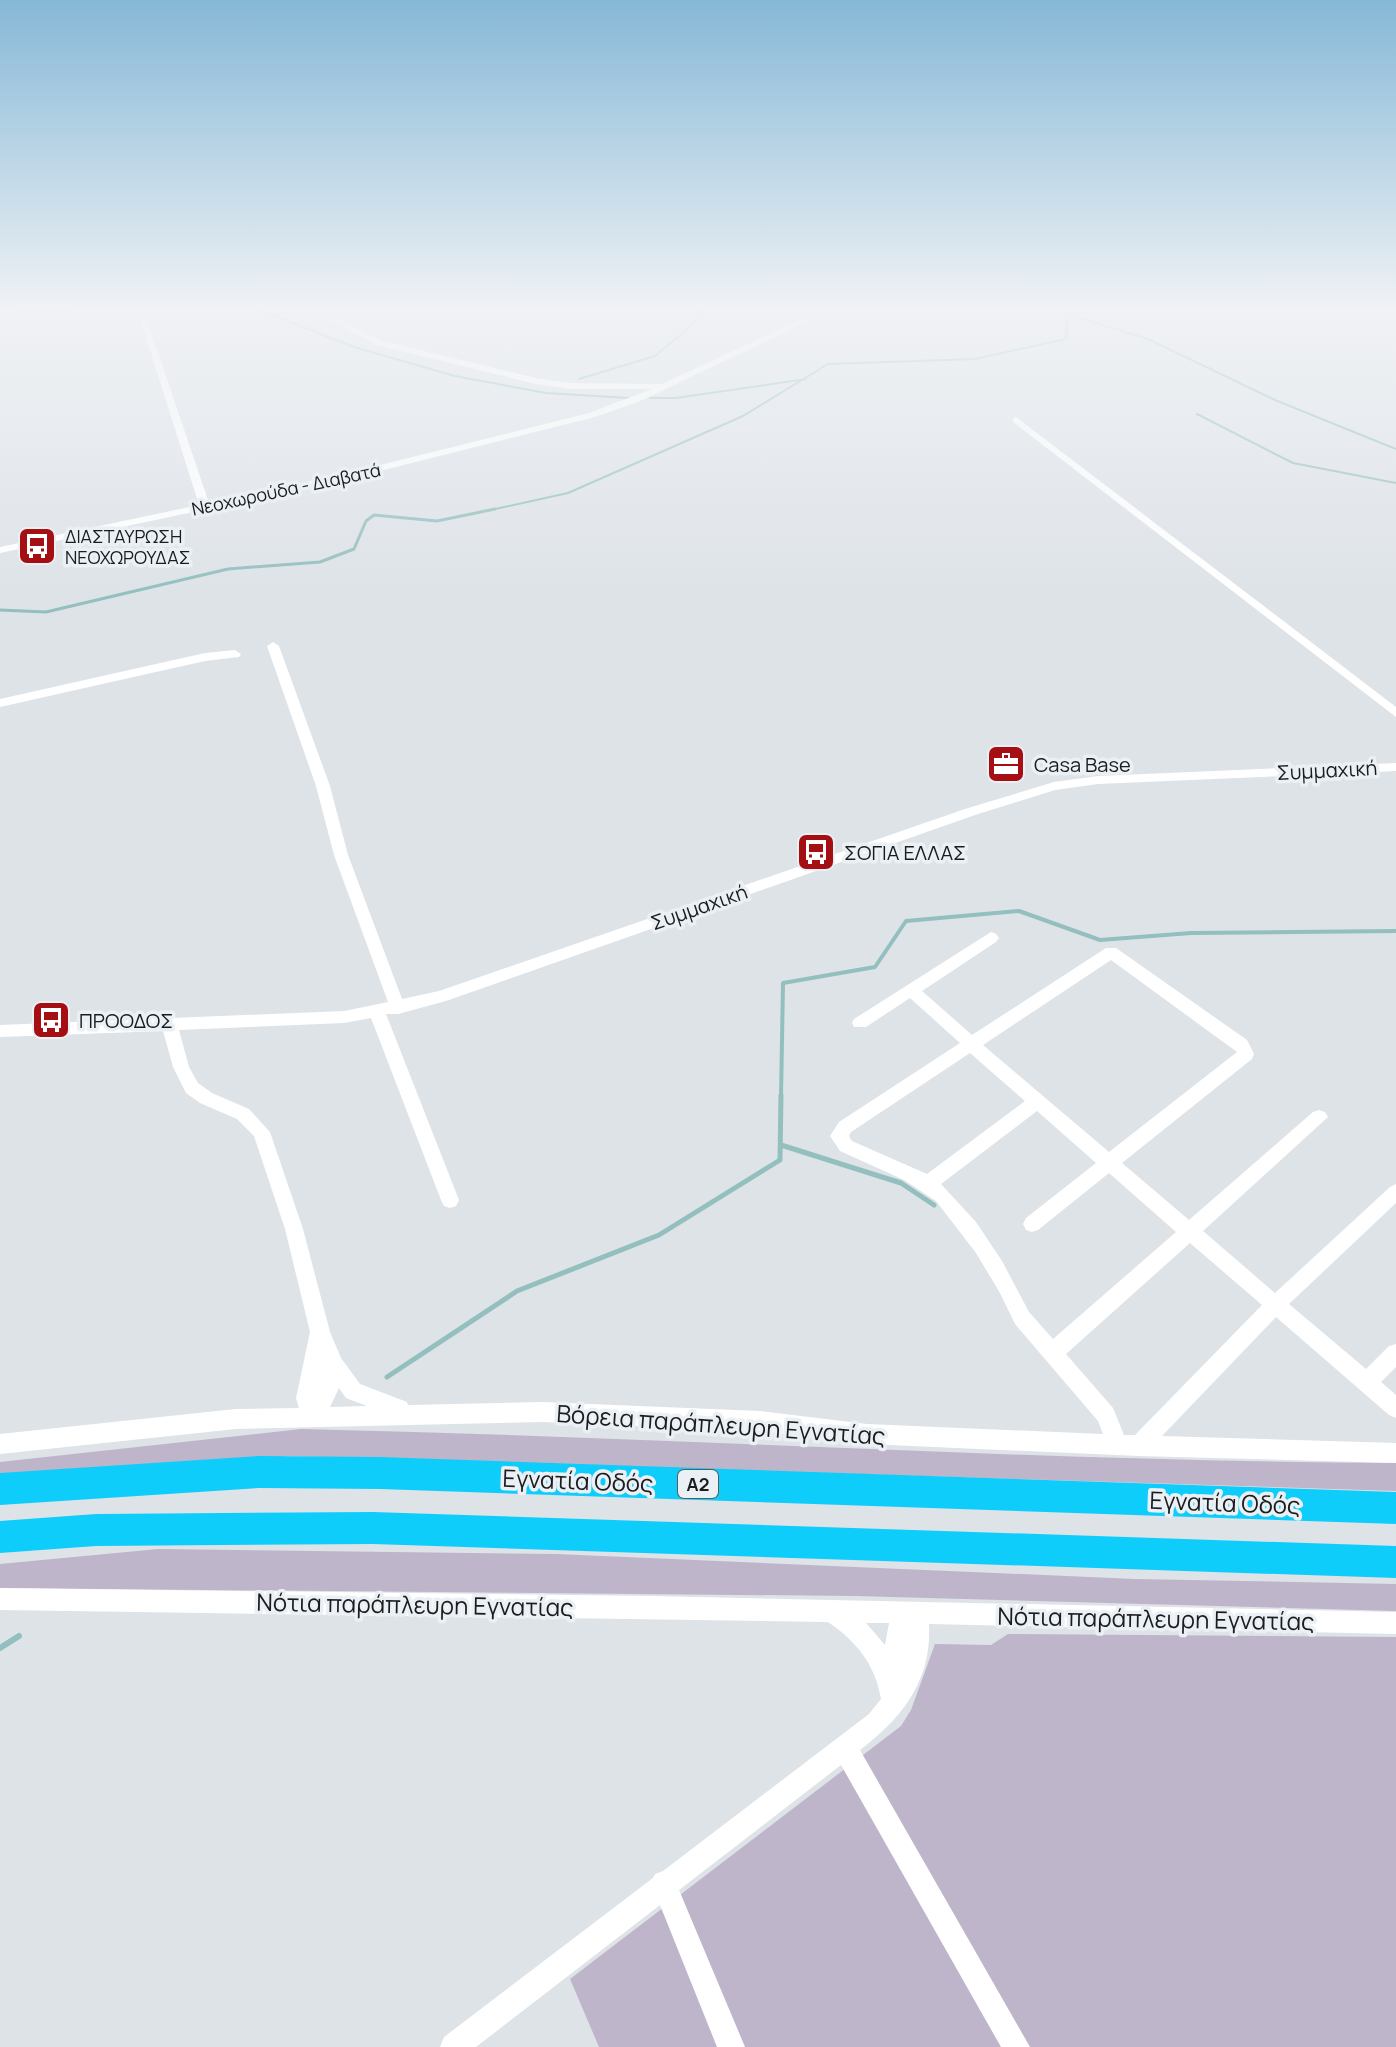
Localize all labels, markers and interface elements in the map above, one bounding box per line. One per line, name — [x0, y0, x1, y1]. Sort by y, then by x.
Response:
street label: Νεοχωρούδα - Διαβατά — [189, 457, 383, 521]
place label: ΔΙΑΣΤΑΥΡΩΣΗ ΝΕΟΧΩΡΟΥΔΑΣ — [65, 524, 190, 569]
bus stop icon: ΔΙΑΣΤΑΥΡΩΣΗ ΝΕΟΧΩΡΟΥΔΑΣ — [16, 525, 58, 567]
office icon: Casa Base — [985, 743, 1027, 785]
place label: Casa Base — [1034, 751, 1131, 778]
street label: Συμμαχική — [1276, 754, 1378, 786]
bus stop icon: ΣΟΓΙΑ ΕΛΛΑΣ — [795, 831, 837, 873]
place label: ΣΟΓΙΑ ΕΛΛΑΣ — [844, 839, 966, 866]
street label: Συμμαχική — [647, 878, 751, 936]
bus stop icon: ΠΡΟΟΔΟΣ — [30, 999, 72, 1041]
place label: ΠΡΟΟΔΟΣ — [79, 1007, 173, 1034]
street label: Βόρεια παράπλευρη Εγνατίας — [555, 1396, 887, 1452]
street label: Εγνατία Οδός — [502, 1461, 654, 1499]
road number: Α2 — [678, 1470, 718, 1498]
street label: Εγνατία Οδός — [1149, 1483, 1301, 1521]
street label: Νότια παράπλευρη Εγνατίας — [256, 1585, 574, 1623]
street label: Νότια παράπλευρη Εγνατίας — [997, 1599, 1315, 1637]

